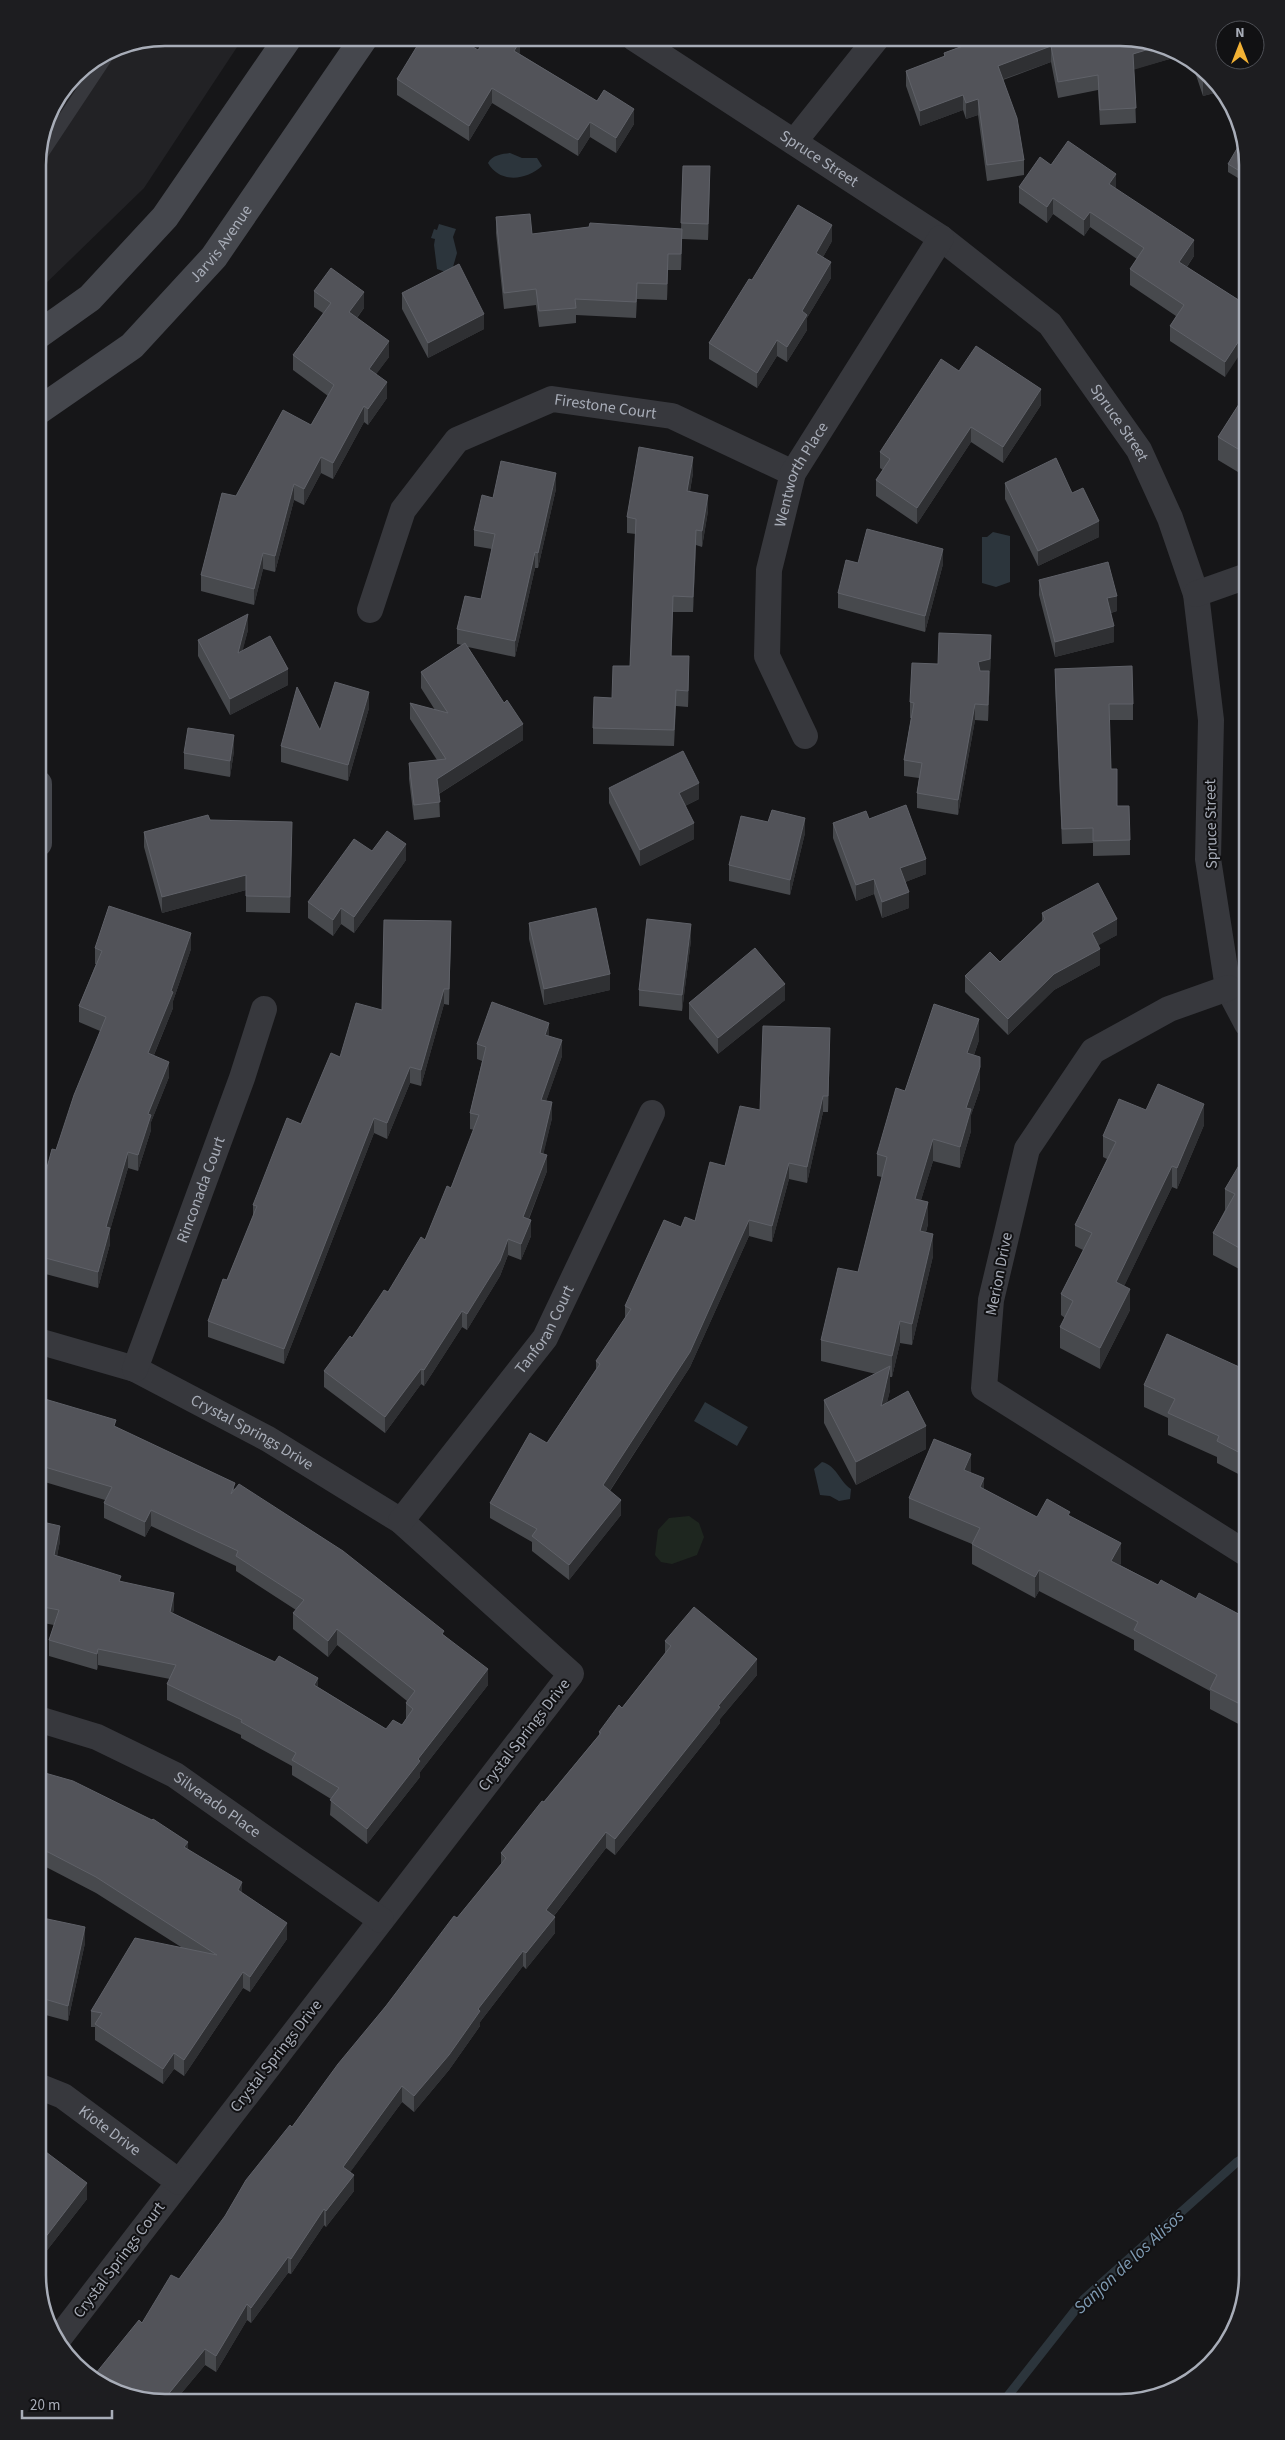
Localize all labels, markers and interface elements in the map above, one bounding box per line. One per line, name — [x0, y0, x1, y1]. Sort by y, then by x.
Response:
north arrow — [1215, 20, 1265, 70]
text: N — [1235, 23, 1245, 43]
street label: Spruce Street — [775, 125, 863, 193]
street label: Jarvis Avenue — [185, 200, 258, 288]
street label: Spruce Street — [1085, 380, 1154, 466]
street label: Firestone Court — [553, 388, 658, 425]
street label: Wentworth Place — [769, 418, 833, 529]
street label: Spruce Street — [1199, 778, 1223, 869]
street label: Rinconada Court — [171, 1133, 231, 1246]
street label: Merion Drive — [980, 1230, 1018, 1318]
street label: Tanforan Court — [510, 1281, 580, 1379]
street label: Crystal Springs Drive — [187, 1389, 318, 1476]
street label: Crystal Springs Drive — [473, 1674, 575, 1796]
street label: Silverado Place — [169, 1766, 265, 1843]
street label: Crystal Springs Drive — [225, 1995, 327, 2117]
street label: Kiote Drive — [74, 2100, 145, 2161]
street label: Crystal Springs Court — [68, 2197, 170, 2323]
water label: Sanjon de los Alisos — [1068, 2204, 1190, 2320]
scale bar — [22, 2388, 112, 2420]
text: 20 m — [30, 2395, 60, 2416]

